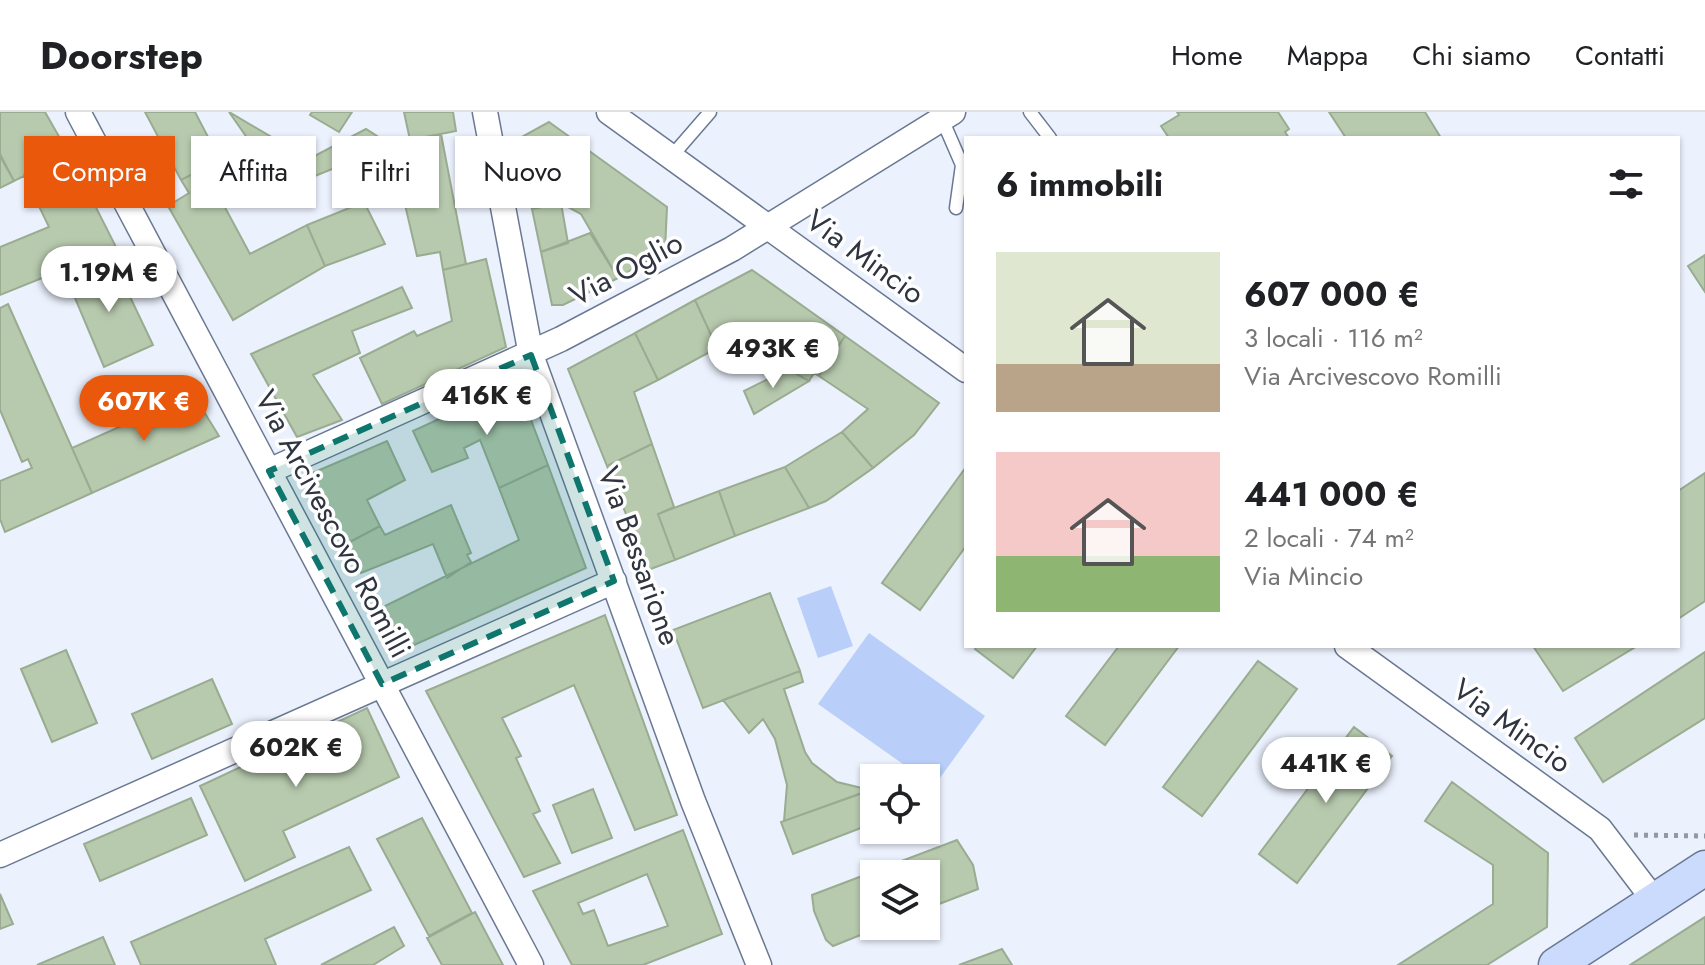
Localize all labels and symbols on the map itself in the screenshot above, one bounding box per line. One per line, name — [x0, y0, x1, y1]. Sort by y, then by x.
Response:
street label: Via Mincio — [797, 199, 934, 314]
street label: Via Oglio — [561, 221, 690, 316]
pin: 1.19M € — [35, 246, 183, 314]
pin: 493K € — [708, 322, 838, 390]
pin: 416K € — [422, 369, 552, 437]
pin: 607K € — [79, 375, 209, 443]
street label: Via Arcivescovo Romilli — [245, 382, 422, 665]
street label: Via Bessarione — [587, 460, 692, 651]
street label: Via Mincio — [1444, 668, 1581, 783]
pin: 602K € — [231, 721, 361, 789]
pin: 441K € — [1261, 737, 1391, 805]

